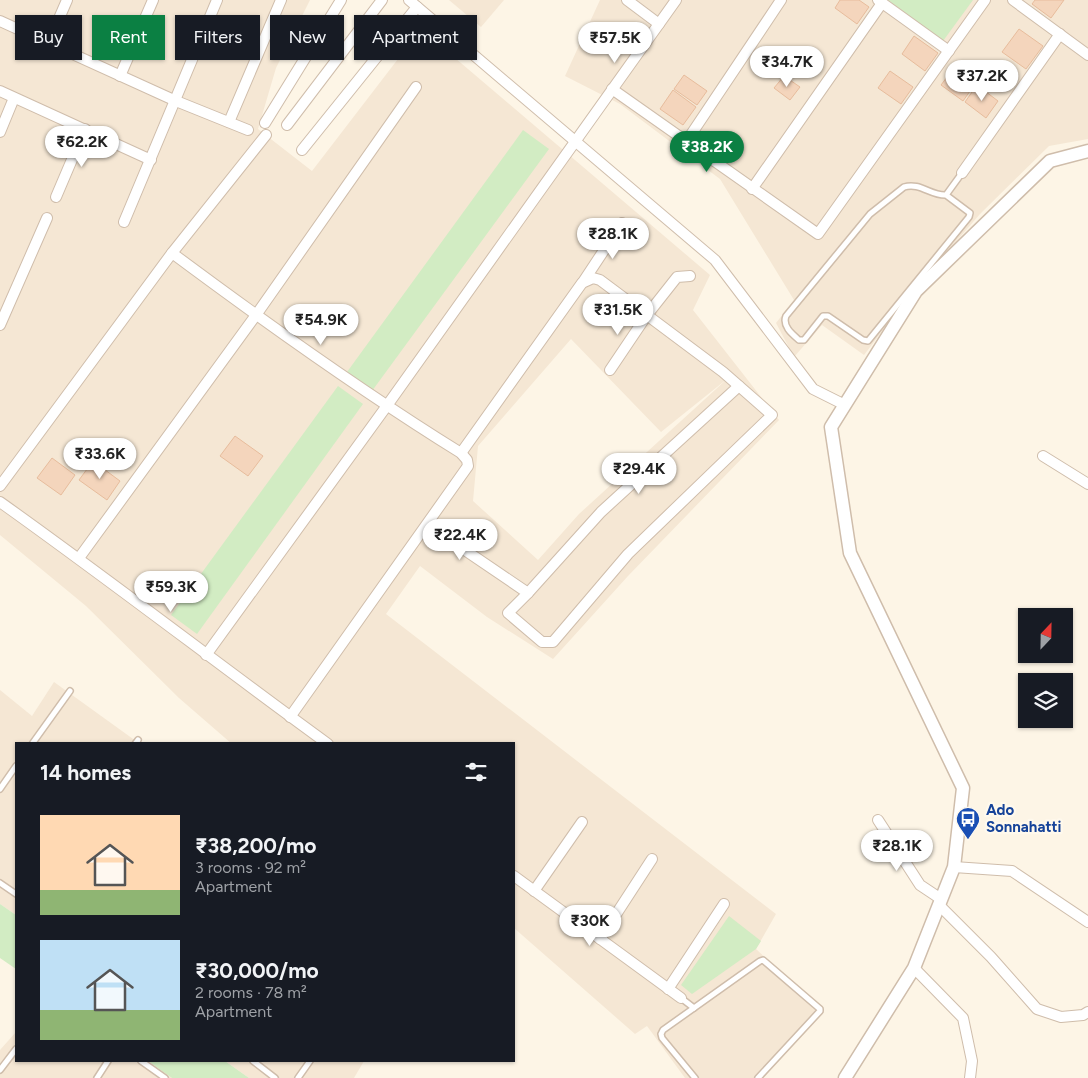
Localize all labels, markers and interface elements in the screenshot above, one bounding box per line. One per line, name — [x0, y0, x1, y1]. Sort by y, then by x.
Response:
chip: Buy — [15, 15, 82, 60]
chip: Rent — [92, 15, 165, 60]
chip: Filters — [175, 15, 260, 60]
chip: New — [270, 15, 344, 60]
chip: Apartment — [354, 15, 477, 60]
pin: ₹57.5K — [574, 22, 656, 64]
text: ₹57.5K — [589, 28, 641, 47]
pin: ₹34.7K — [746, 46, 828, 88]
text: ₹34.7K — [761, 52, 813, 71]
pin: ₹37.2K — [941, 59, 1023, 102]
text: ₹37.2K — [956, 66, 1008, 85]
pin: ₹62.2K — [41, 126, 123, 168]
pin: ₹38.2K — [666, 130, 748, 173]
text: ₹62.2K — [56, 132, 108, 151]
text: ₹38.2K — [681, 137, 733, 156]
pin: ₹28.1K — [572, 218, 654, 260]
text: ₹28.1K — [588, 224, 638, 243]
pin: ₹31.5K — [577, 294, 659, 336]
text: ₹31.5K — [593, 300, 643, 319]
pin: ₹54.9K — [280, 304, 362, 346]
text: ₹54.9K — [295, 310, 347, 329]
pin: ₹33.6K — [59, 438, 141, 480]
text: ₹33.6K — [74, 444, 126, 463]
pin: ₹29.4K — [598, 452, 680, 495]
text: ₹29.4K — [613, 459, 665, 478]
pin: ₹22.4K — [419, 518, 501, 561]
text: ₹22.4K — [434, 525, 486, 544]
pin: ₹59.3K — [130, 570, 212, 613]
text: ₹59.3K — [145, 577, 197, 596]
north arrow — [1018, 608, 1072, 662]
map controls — [1018, 608, 1073, 728]
button: layers — [1018, 673, 1073, 728]
icon: filters — [462, 758, 490, 786]
text: 14 homes — [40, 760, 131, 785]
place label: Ado Sonnahatti — [986, 801, 1061, 836]
bus stop icon: Ado Sonnahatti — [955, 806, 981, 840]
pin: ₹28.1K — [856, 830, 938, 872]
text: ₹38,200/mo — [195, 833, 317, 858]
icon: home — [80, 835, 140, 895]
text: ₹28.1K — [872, 836, 922, 855]
text: 3 rooms · 92 m² — [195, 858, 306, 877]
text: Apartment — [195, 877, 272, 896]
pin: ₹30K — [560, 904, 620, 947]
text: ₹30K — [570, 911, 610, 930]
text: ₹30,000/mo — [195, 958, 319, 983]
icon: home — [80, 960, 140, 1020]
text: 2 rooms · 78 m² — [195, 983, 307, 1002]
text: Apartment — [195, 1002, 272, 1021]

